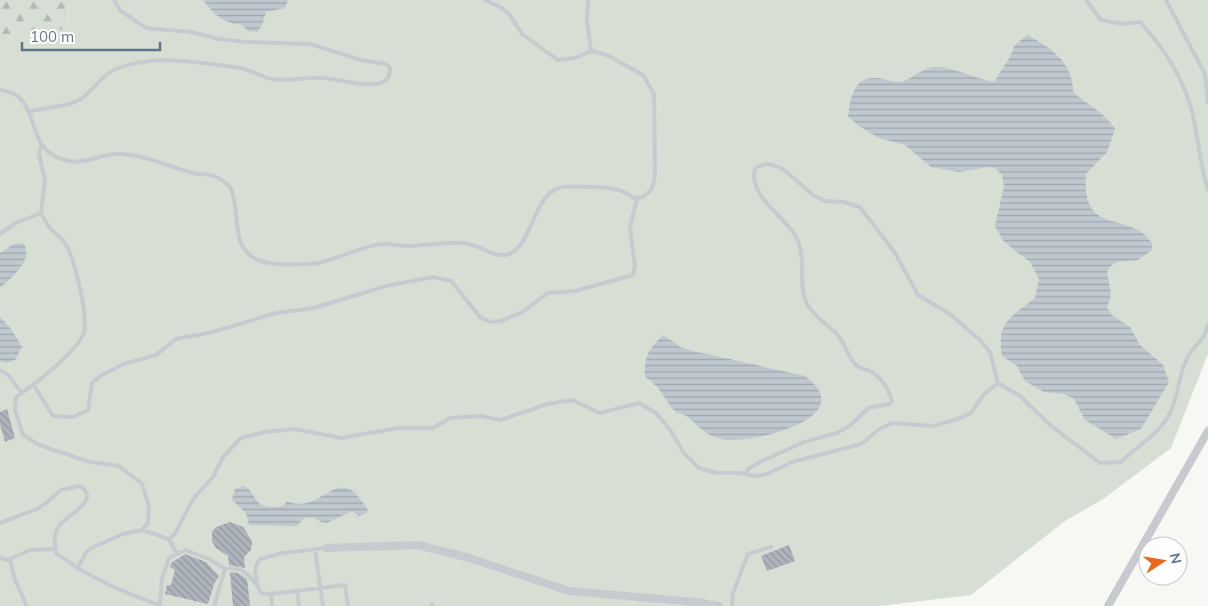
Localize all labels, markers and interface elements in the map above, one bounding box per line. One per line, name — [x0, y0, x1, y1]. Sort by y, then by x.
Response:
scale bar — [22, 20, 160, 52]
text: 100 m — [30, 27, 74, 46]
north arrow — [1138, 536, 1188, 586]
text: N — [1166, 551, 1186, 565]

